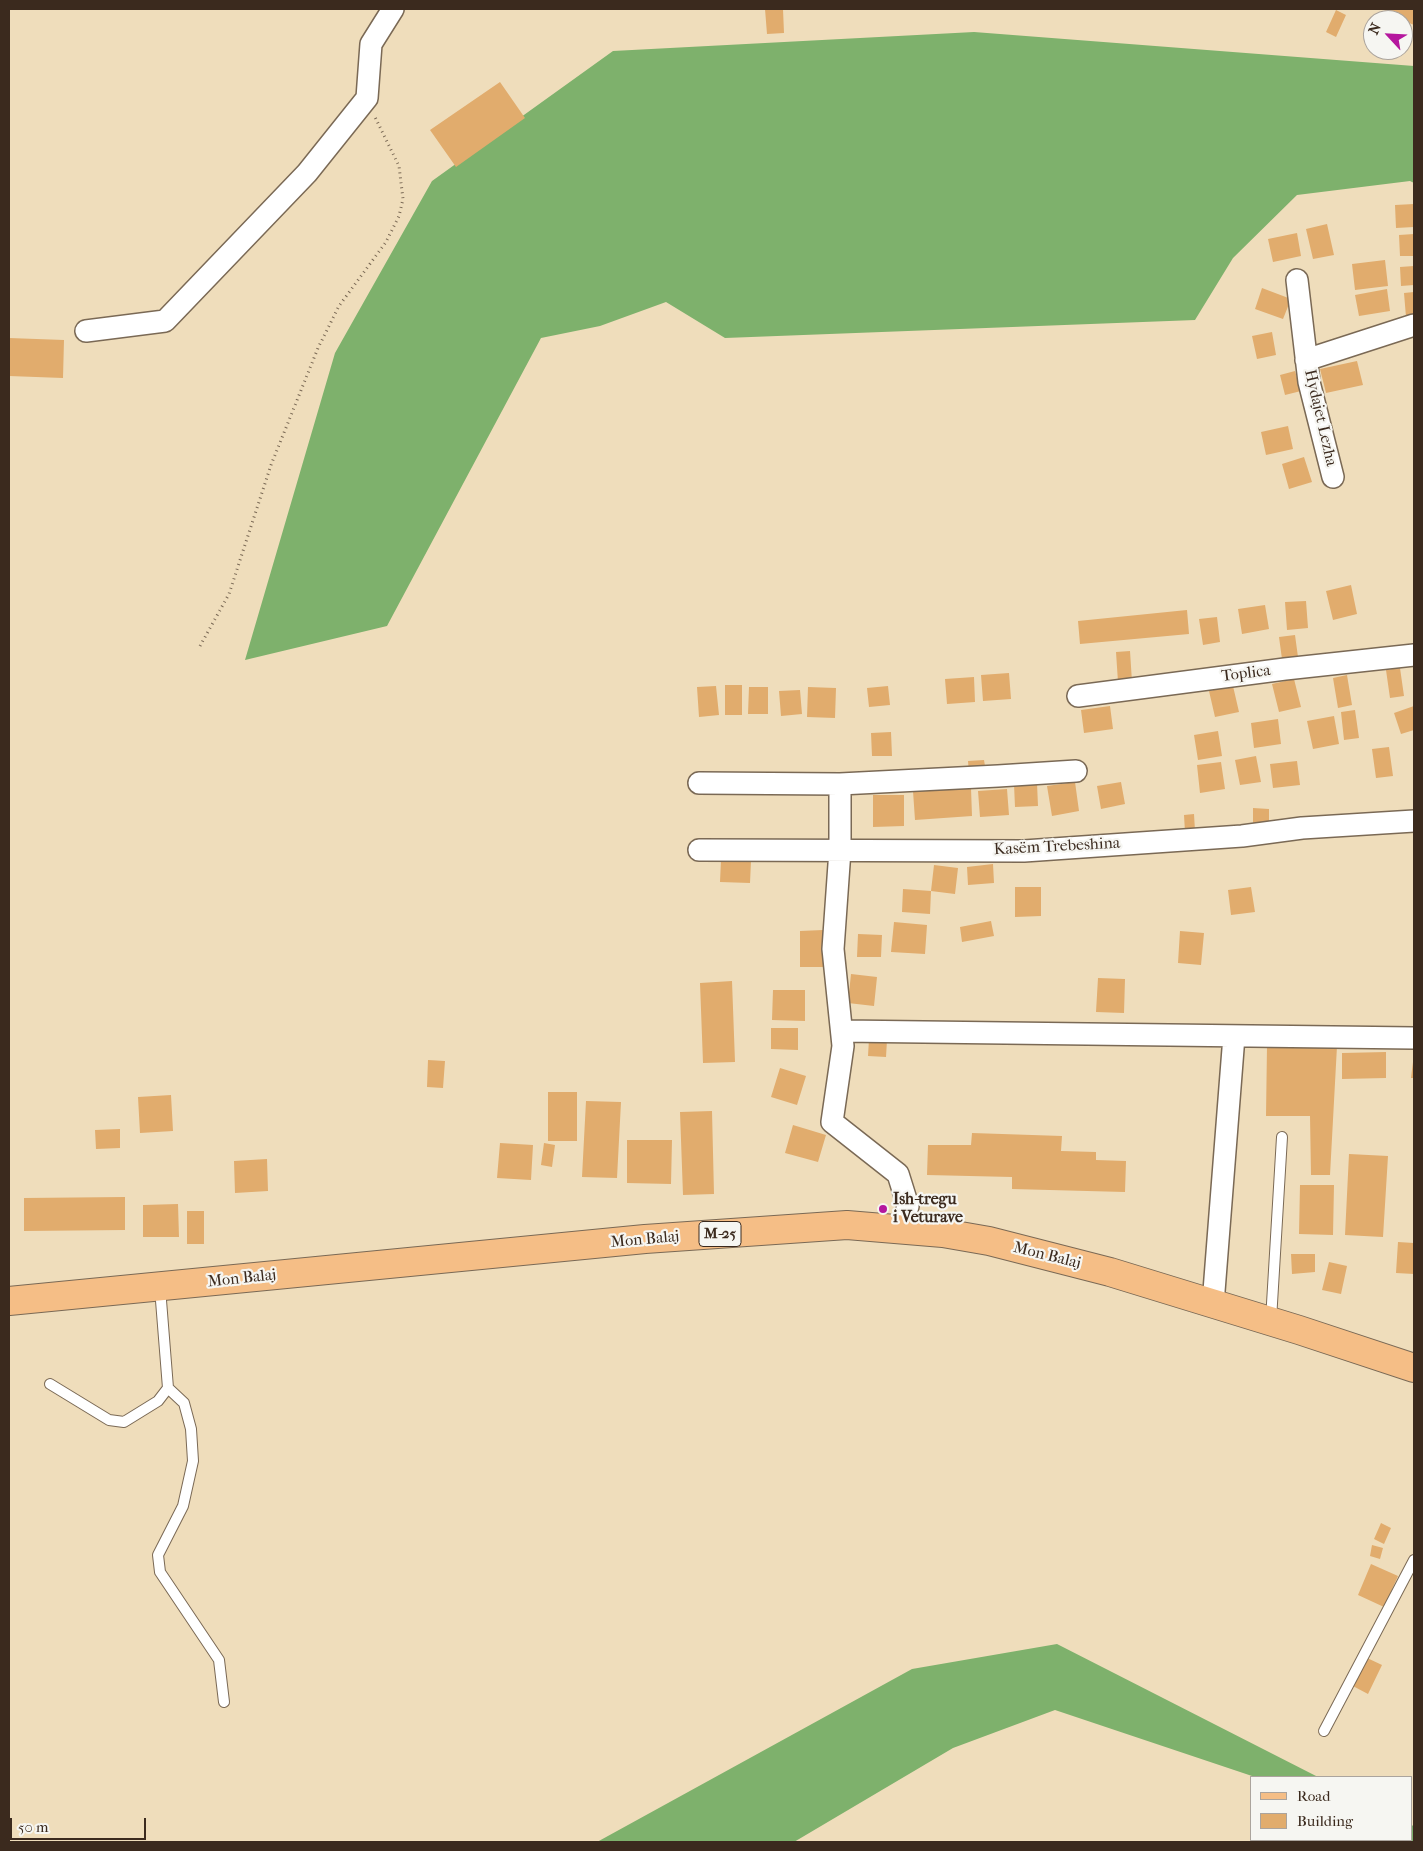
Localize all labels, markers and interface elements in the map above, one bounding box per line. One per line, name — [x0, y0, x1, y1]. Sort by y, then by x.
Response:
north arrow — [1363, 10, 1413, 60]
text: N — [1365, 20, 1385, 37]
street label: Hydajet Lezha — [1300, 368, 1340, 468]
street label: Toplica — [1220, 661, 1272, 687]
street label: Kasëm Trebeshina — [993, 834, 1121, 860]
place label: Ish-tregu i Veturave — [893, 1190, 963, 1228]
marker: Ish-tregu i Veturave — [877, 1203, 889, 1215]
road number: M-25 — [699, 1222, 741, 1246]
street label: Mon Balaj — [610, 1227, 680, 1253]
street label: Mon Balaj — [1011, 1238, 1083, 1274]
street label: Mon Balaj — [207, 1266, 277, 1292]
legend — [1250, 1776, 1413, 1841]
text: Road — [1297, 1787, 1330, 1805]
scale bar — [12, 1808, 149, 1840]
text: Building — [1297, 1812, 1353, 1830]
text: 50 m — [18, 1818, 48, 1836]

